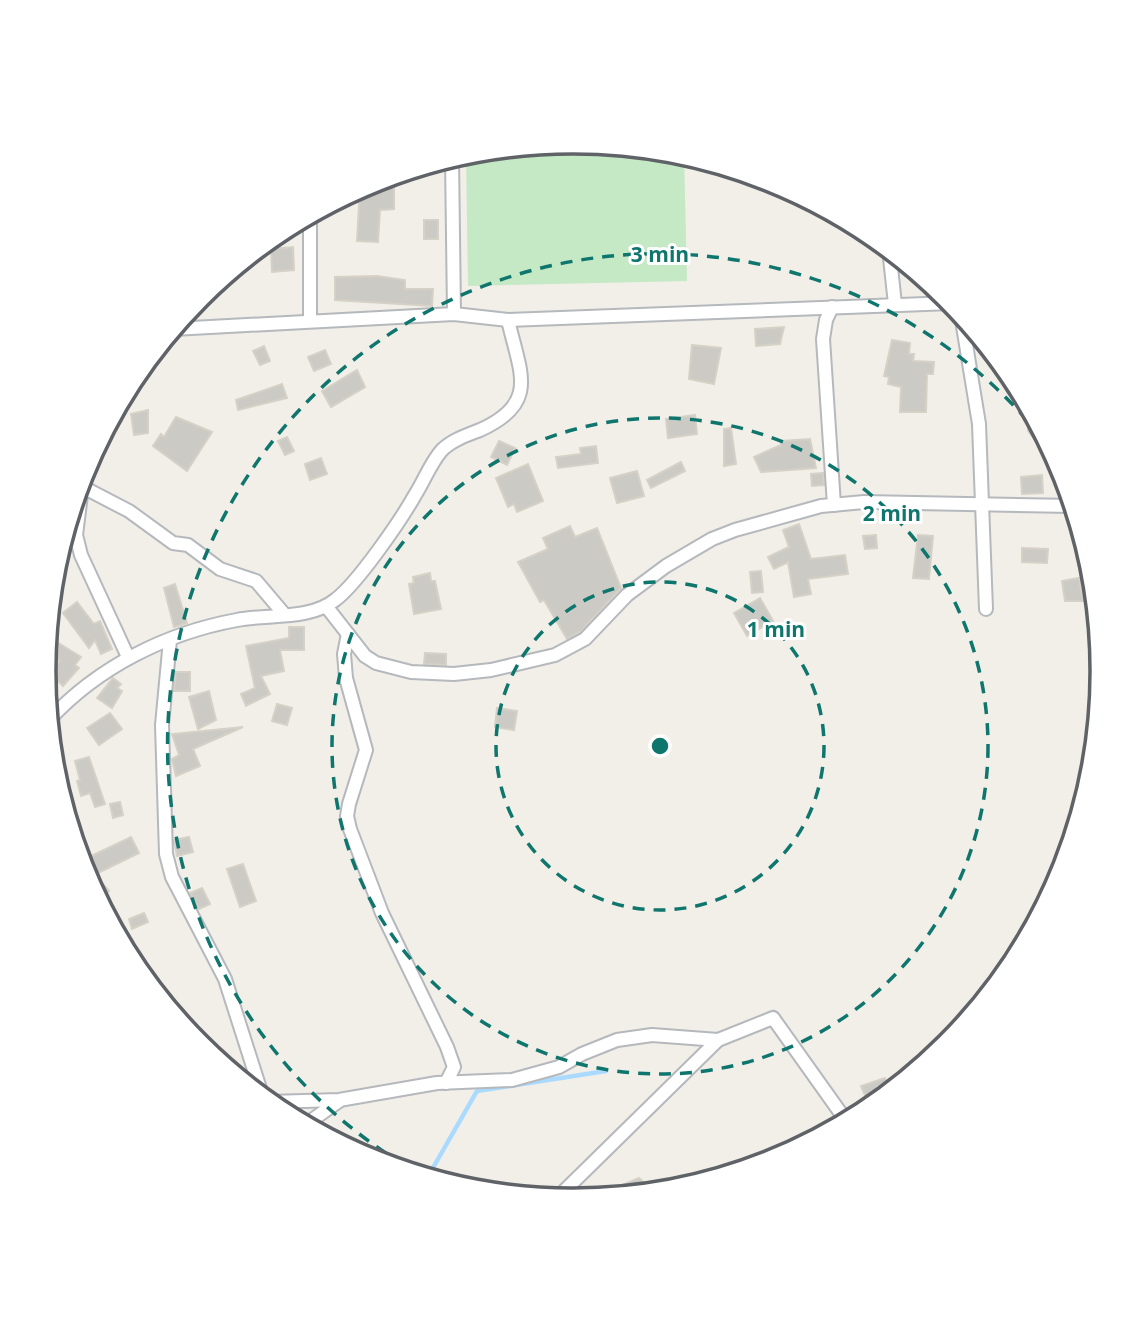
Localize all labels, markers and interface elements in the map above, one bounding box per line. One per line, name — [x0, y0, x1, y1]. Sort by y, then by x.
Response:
text: 3 min — [631, 240, 689, 268]
text: 2 min — [863, 499, 921, 527]
text: 1 min — [747, 615, 805, 643]
centre of rings — [648, 734, 672, 758]

